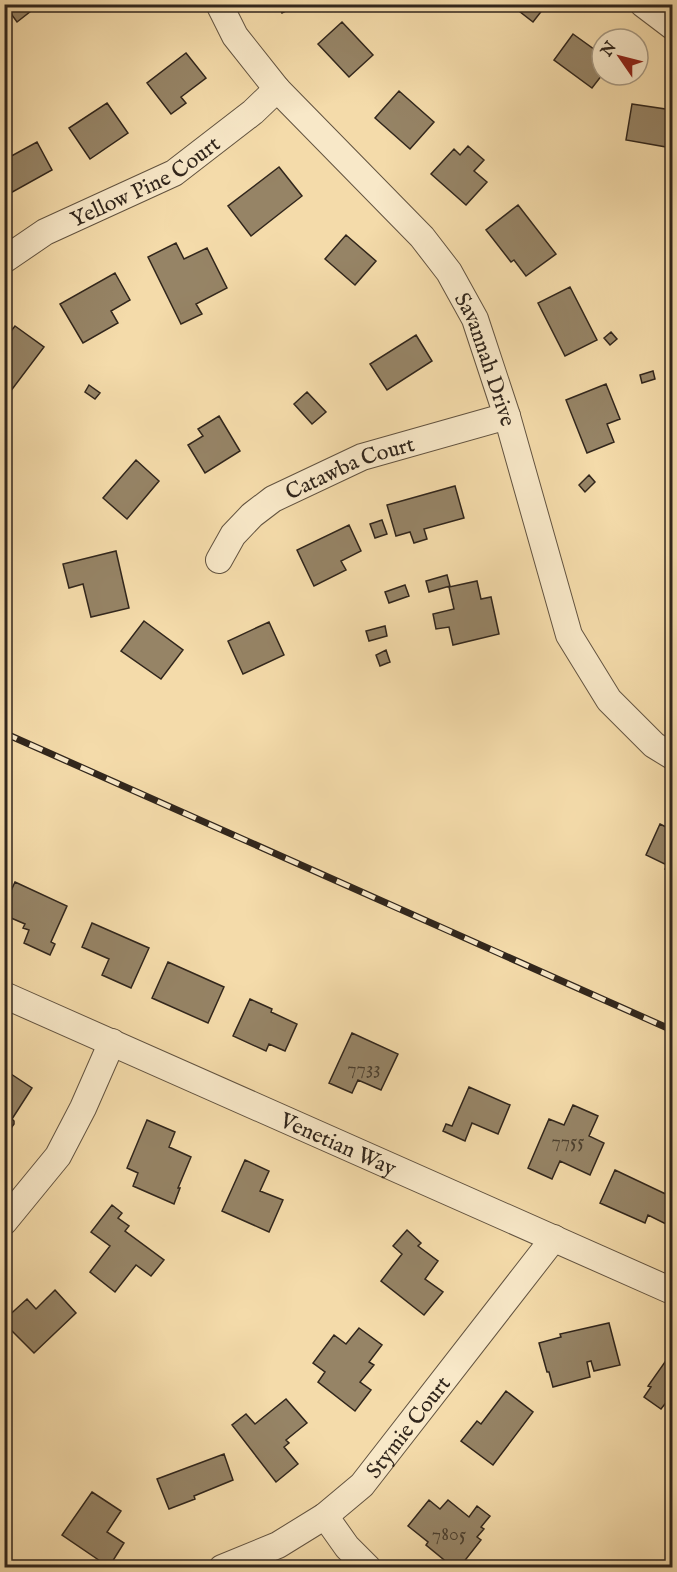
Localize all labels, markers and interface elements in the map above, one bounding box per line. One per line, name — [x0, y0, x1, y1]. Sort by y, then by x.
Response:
north arrow — [590, 27, 650, 87]
text: N — [597, 38, 622, 62]
street label: Yellow Pine Court — [66, 130, 227, 234]
street label: Savannah Drive — [447, 288, 521, 430]
street label: Catawba Court — [281, 431, 418, 507]
house number: 7733 — [347, 1056, 381, 1081]
street label: Venetian Way — [274, 1107, 401, 1183]
house number: 7755 — [551, 1129, 585, 1154]
street label: Stymie Court — [360, 1371, 458, 1485]
house number: 7805 — [432, 1522, 466, 1547]

